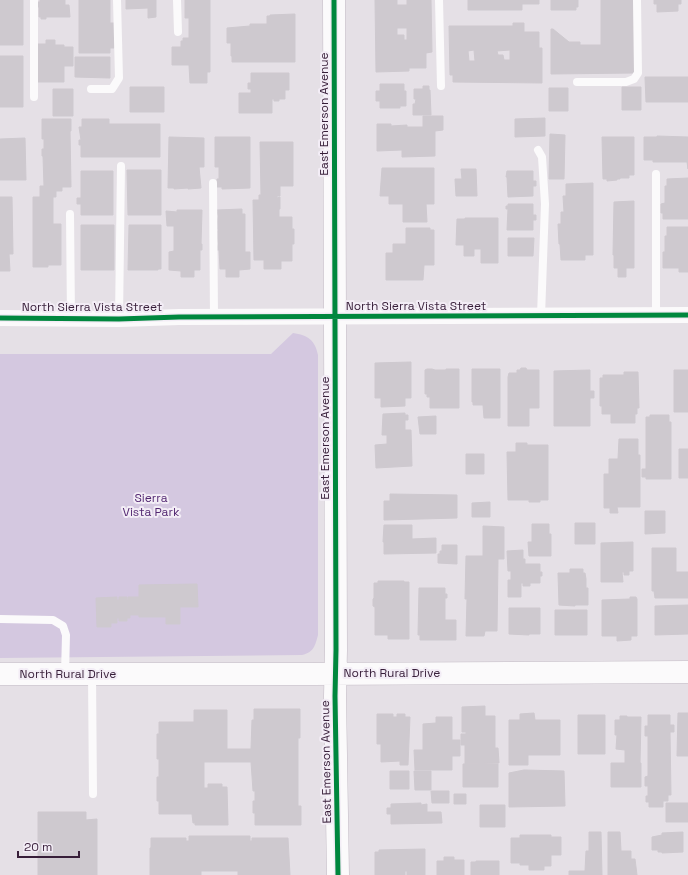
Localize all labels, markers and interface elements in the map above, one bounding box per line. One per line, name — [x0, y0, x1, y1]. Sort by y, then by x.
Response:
street label: East Emerson Avenue — [316, 52, 332, 176]
street label: North Sierra Vista Street — [346, 298, 486, 314]
street label: North Sierra Vista Street — [22, 299, 162, 315]
street label: East Emerson Avenue — [317, 376, 333, 500]
park label: Sierra Vista Park — [123, 490, 180, 520]
street label: North Rural Drive — [344, 665, 440, 681]
street label: North Rural Drive — [20, 666, 116, 682]
street label: East Emerson Avenue — [317, 700, 335, 824]
scale bar — [18, 833, 79, 859]
text: 20 m — [24, 839, 52, 855]

